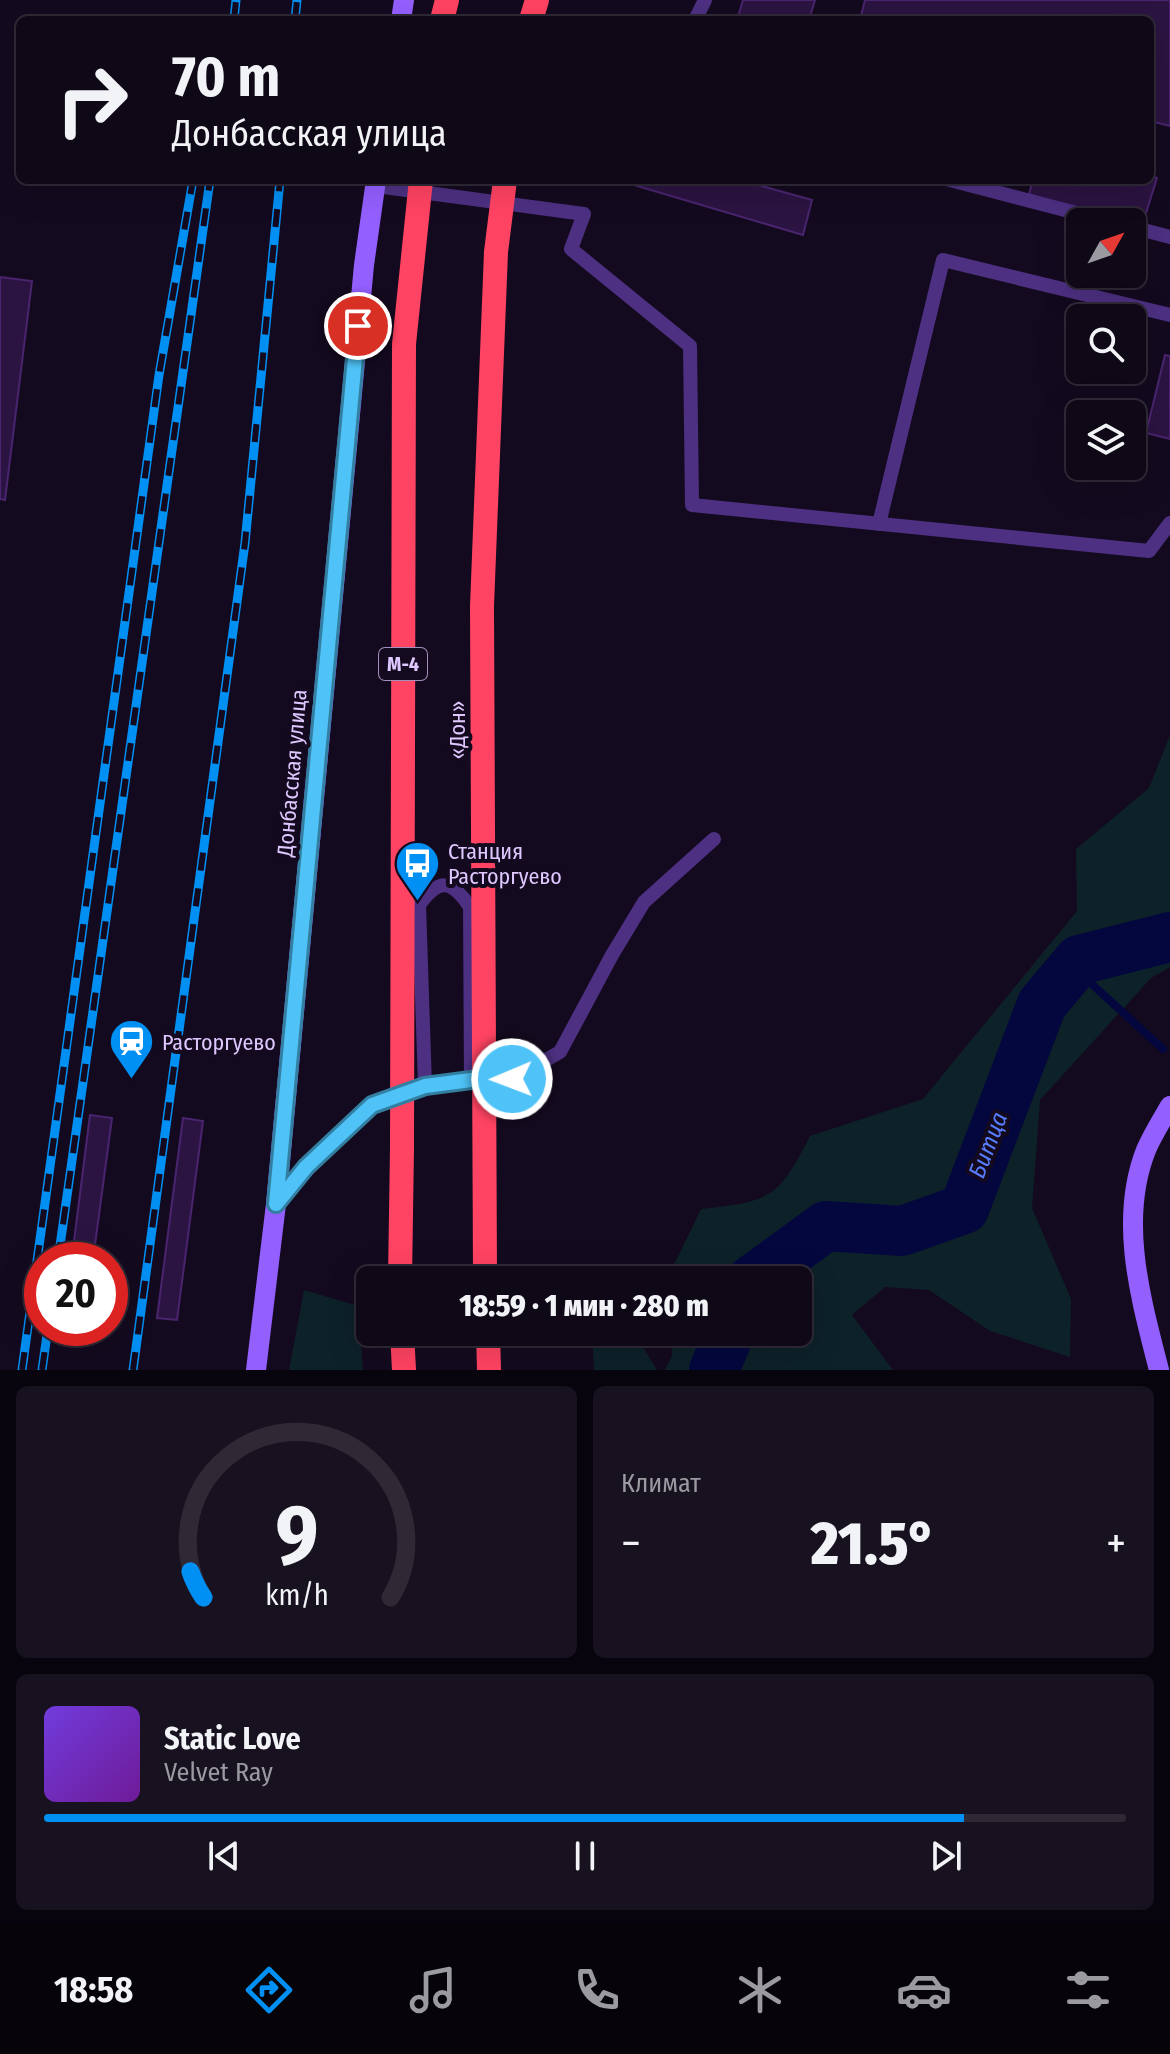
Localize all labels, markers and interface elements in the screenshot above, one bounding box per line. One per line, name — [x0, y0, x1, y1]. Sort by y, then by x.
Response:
text: 70 m — [172, 44, 280, 111]
icon: right — [40, 48, 144, 152]
text: Донбасская улица — [172, 112, 447, 156]
north arrow — [1066, 208, 1146, 288]
map controls — [1066, 208, 1146, 480]
pin — [324, 292, 392, 360]
icon: arrive — [336, 304, 380, 348]
button: search — [1066, 304, 1146, 384]
button: layers — [1066, 400, 1146, 480]
road number: М-4 — [379, 648, 427, 680]
street label: Донбасская улица — [271, 688, 313, 859]
street label: «Дон» — [444, 700, 471, 760]
place label: Станция Расторгуево — [448, 838, 562, 890]
bus stop icon: Станция Расторгуево — [393, 840, 441, 903]
station icon: Расторгуево — [107, 1018, 155, 1081]
place label: Расторгуево — [162, 1029, 276, 1056]
position arrow — [470, 1037, 554, 1121]
water label: Битца — [963, 1108, 1013, 1182]
speed limit sign: 20 — [24, 1242, 128, 1346]
text: 18:59 · 1 мин · 280 m — [459, 1288, 709, 1324]
text: Климат — [621, 1468, 701, 1499]
text: 9 — [275, 1486, 318, 1586]
text: 21.5° — [811, 1508, 936, 1580]
text: − — [621, 1517, 641, 1570]
text: + — [1106, 1517, 1126, 1570]
text: km/h — [265, 1578, 328, 1613]
text: Static Love — [164, 1721, 301, 1757]
text: Velvet Ray — [164, 1757, 273, 1788]
icon: previous — [202, 1834, 246, 1878]
icon: pause — [563, 1834, 607, 1878]
icon: next — [924, 1834, 968, 1878]
icon: directions — [241, 1962, 297, 2018]
icon: music — [405, 1962, 461, 2018]
icon: phone — [569, 1962, 625, 2018]
icon: climate — [732, 1962, 788, 2018]
icon: car — [896, 1962, 952, 2018]
icon: filters — [1060, 1962, 1116, 2018]
text: 18:58 — [54, 1968, 133, 2012]

